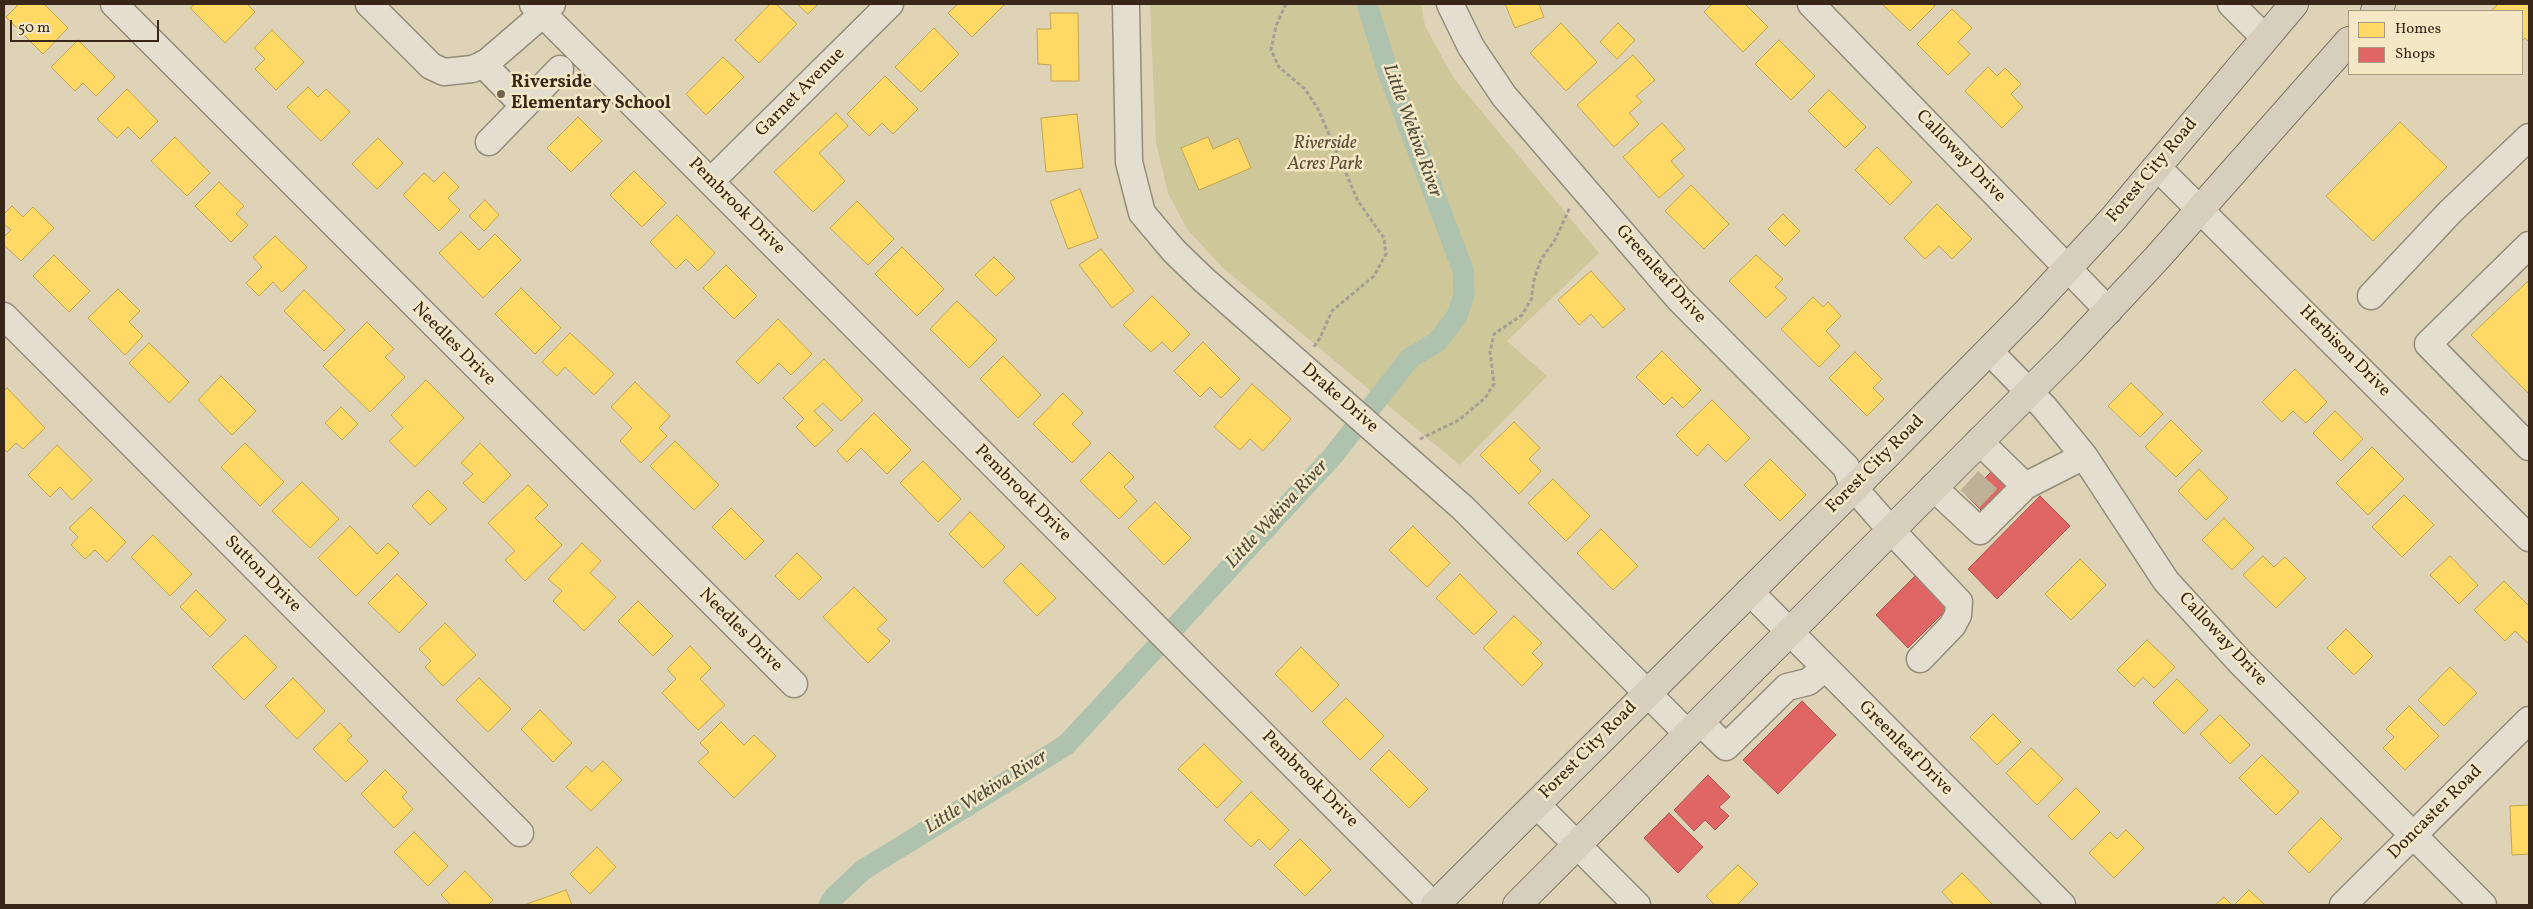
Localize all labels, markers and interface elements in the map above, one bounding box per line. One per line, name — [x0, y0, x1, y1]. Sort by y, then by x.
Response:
scale bar — [12, 10, 161, 42]
legend — [2348, 10, 2523, 75]
text: 50 m — [18, 18, 50, 39]
text: Homes — [2395, 19, 2441, 40]
street label: Garnet Avenue — [752, 44, 850, 142]
text: Shops — [2395, 44, 2435, 65]
water label: Little Wekiva River — [1376, 61, 1446, 201]
place label: Riverside Elementary School — [511, 73, 671, 116]
marker: Riverside Elementary School — [495, 88, 507, 100]
street label: Calloway Drive — [1910, 106, 2010, 208]
street label: Forest City Road — [2103, 114, 2203, 228]
park label: Riverside Acres Park — [1287, 134, 1363, 176]
street label: Pembrook Drive — [683, 154, 789, 260]
street label: Greenleaf Drive — [1610, 221, 1710, 329]
street label: Needles Drive — [407, 299, 499, 391]
street label: Herbison Drive — [2294, 302, 2394, 402]
street label: Drake Drive — [1296, 360, 1382, 438]
street label: Forest City Road — [1822, 411, 1930, 519]
street label: Pembrook Drive — [969, 441, 1075, 547]
water label: Little Wekiva River — [1222, 456, 1334, 574]
street label: Sutton Drive — [219, 532, 305, 618]
street label: Needles Drive — [694, 585, 786, 677]
street label: Calloway Drive — [2173, 589, 2271, 691]
street label: Forest City Road — [1535, 697, 1643, 805]
street label: Greenleaf Drive — [1853, 697, 1957, 801]
street label: Pembrook Drive — [1256, 727, 1362, 833]
water label: Little Wekiva River — [921, 746, 1053, 840]
street label: Doncaster Road — [2384, 761, 2488, 865]

